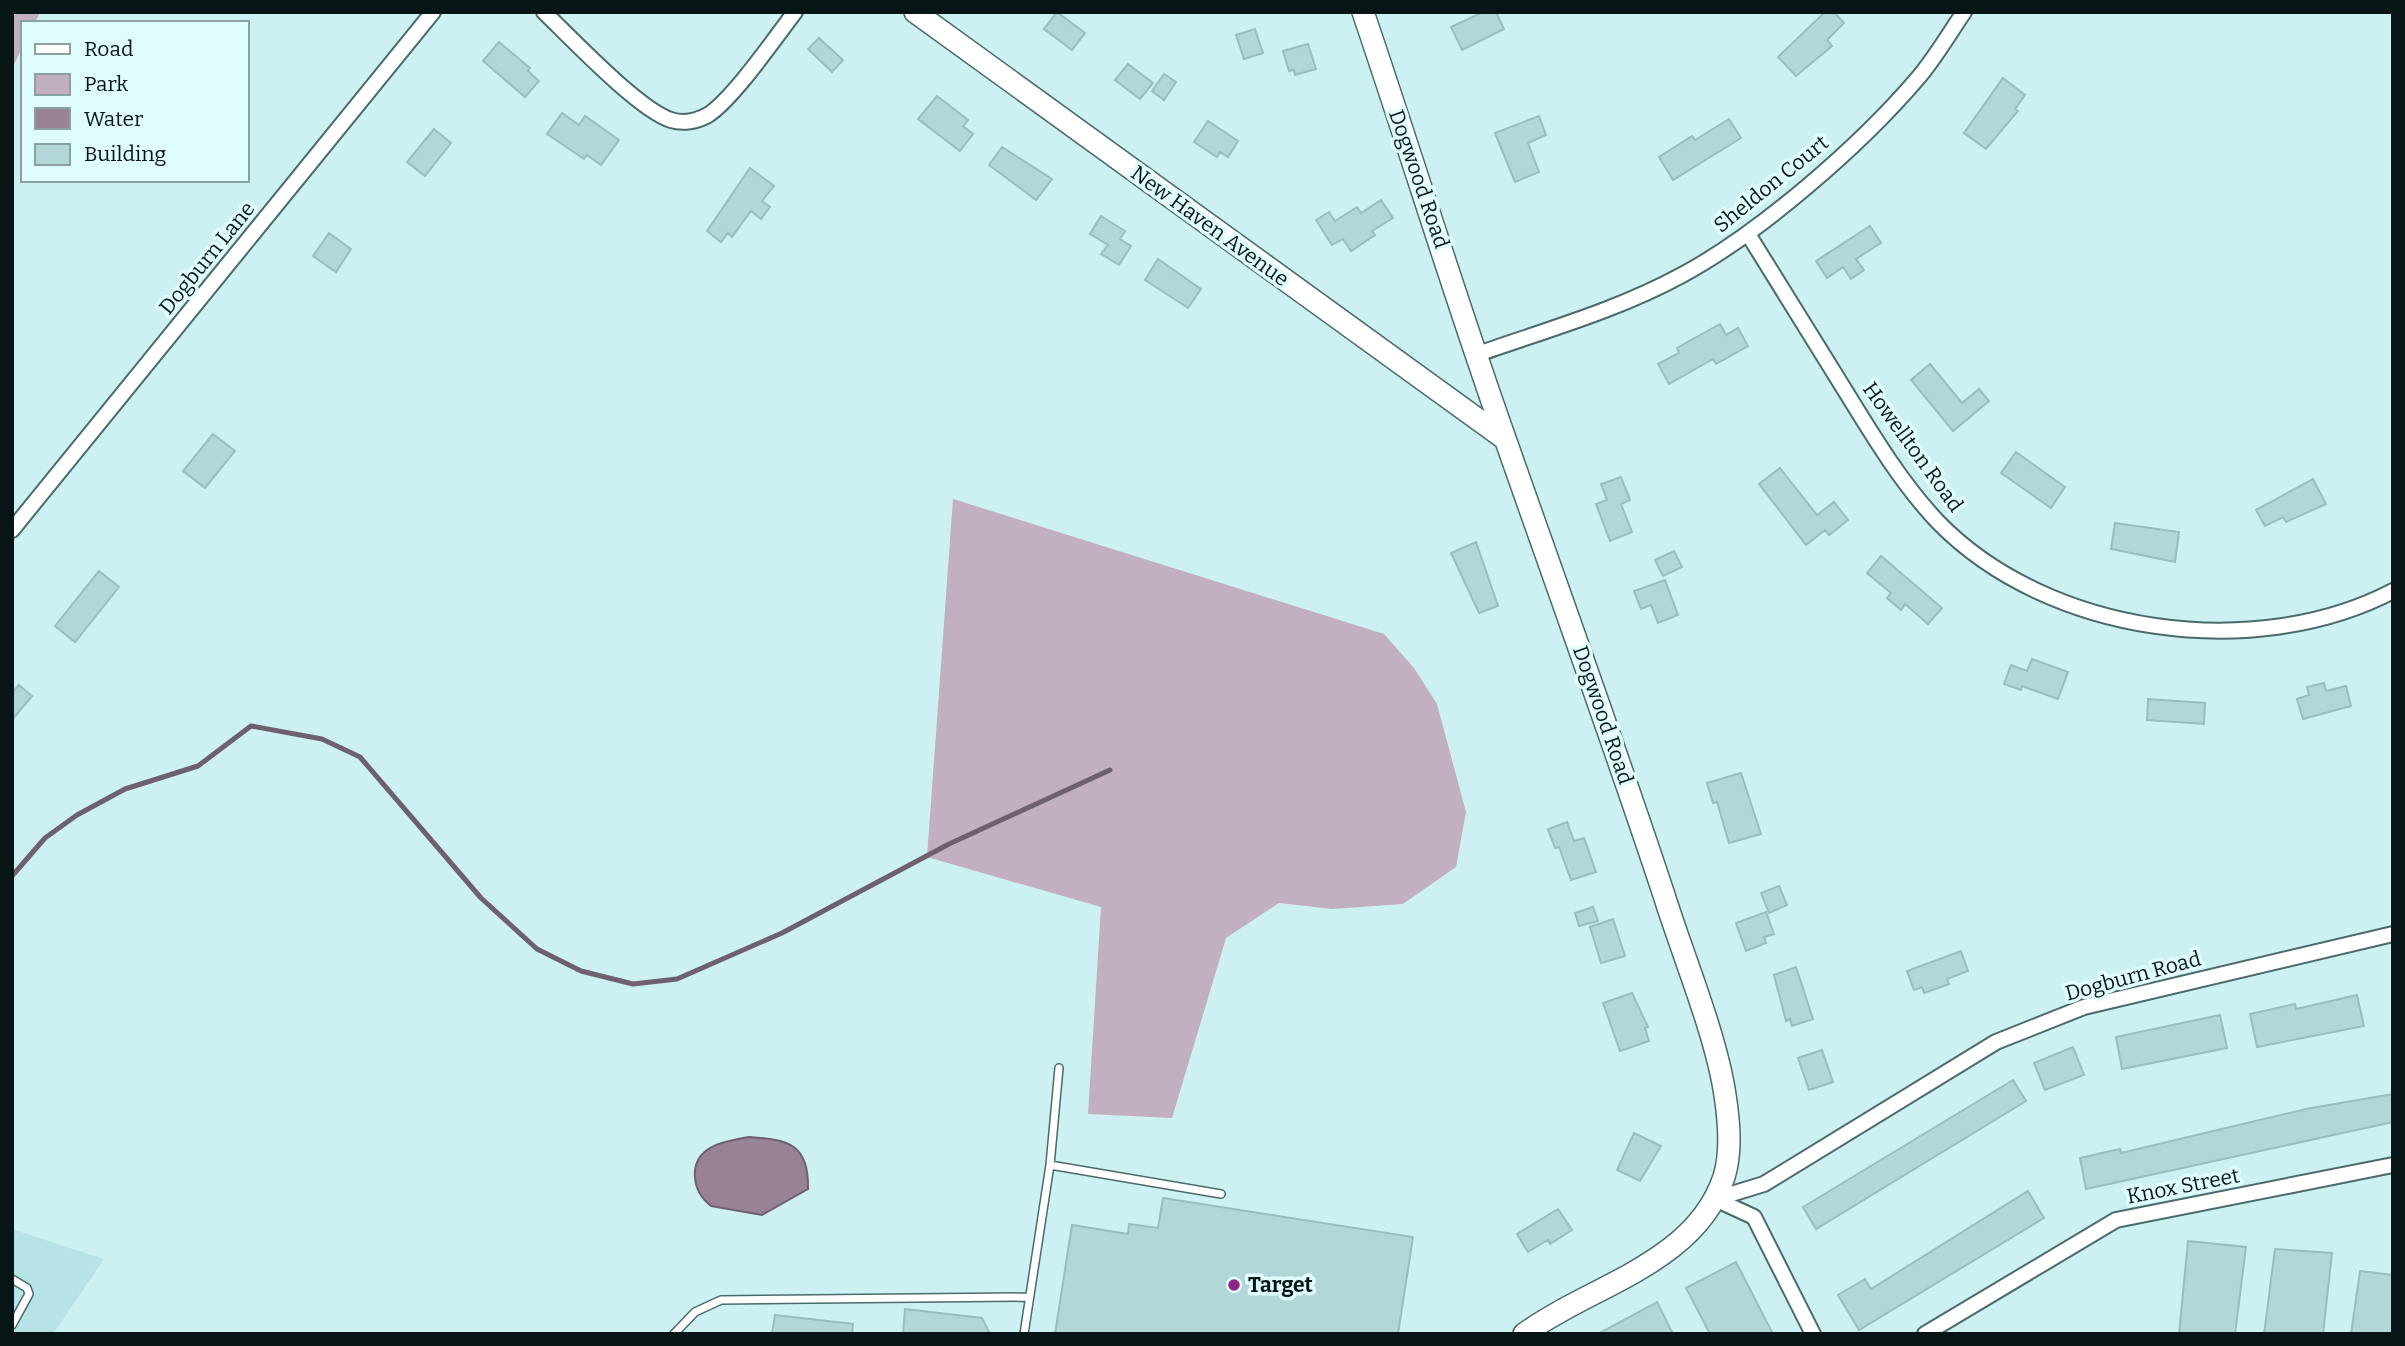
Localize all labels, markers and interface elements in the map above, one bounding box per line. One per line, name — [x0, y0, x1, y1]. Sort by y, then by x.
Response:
legend — [21, 21, 248, 182]
text: Road — [84, 36, 133, 62]
text: Park — [84, 71, 128, 97]
text: Water — [84, 106, 143, 132]
street label: Dogwood Road — [1383, 106, 1455, 252]
street label: Sheldon Court — [1708, 130, 1834, 238]
text: Building — [84, 141, 167, 167]
street label: New Haven Avenue — [1126, 160, 1294, 292]
street label: Dogburn Lane — [154, 196, 260, 320]
street label: Howellton Road — [1857, 377, 1969, 517]
street label: Dogwood Road — [1567, 642, 1639, 788]
street label: Dogburn Road — [2062, 945, 2204, 1007]
street label: Knox Street — [2124, 1162, 2242, 1210]
place label: Target — [1248, 1272, 1314, 1298]
marker: Target — [1226, 1277, 1242, 1293]

